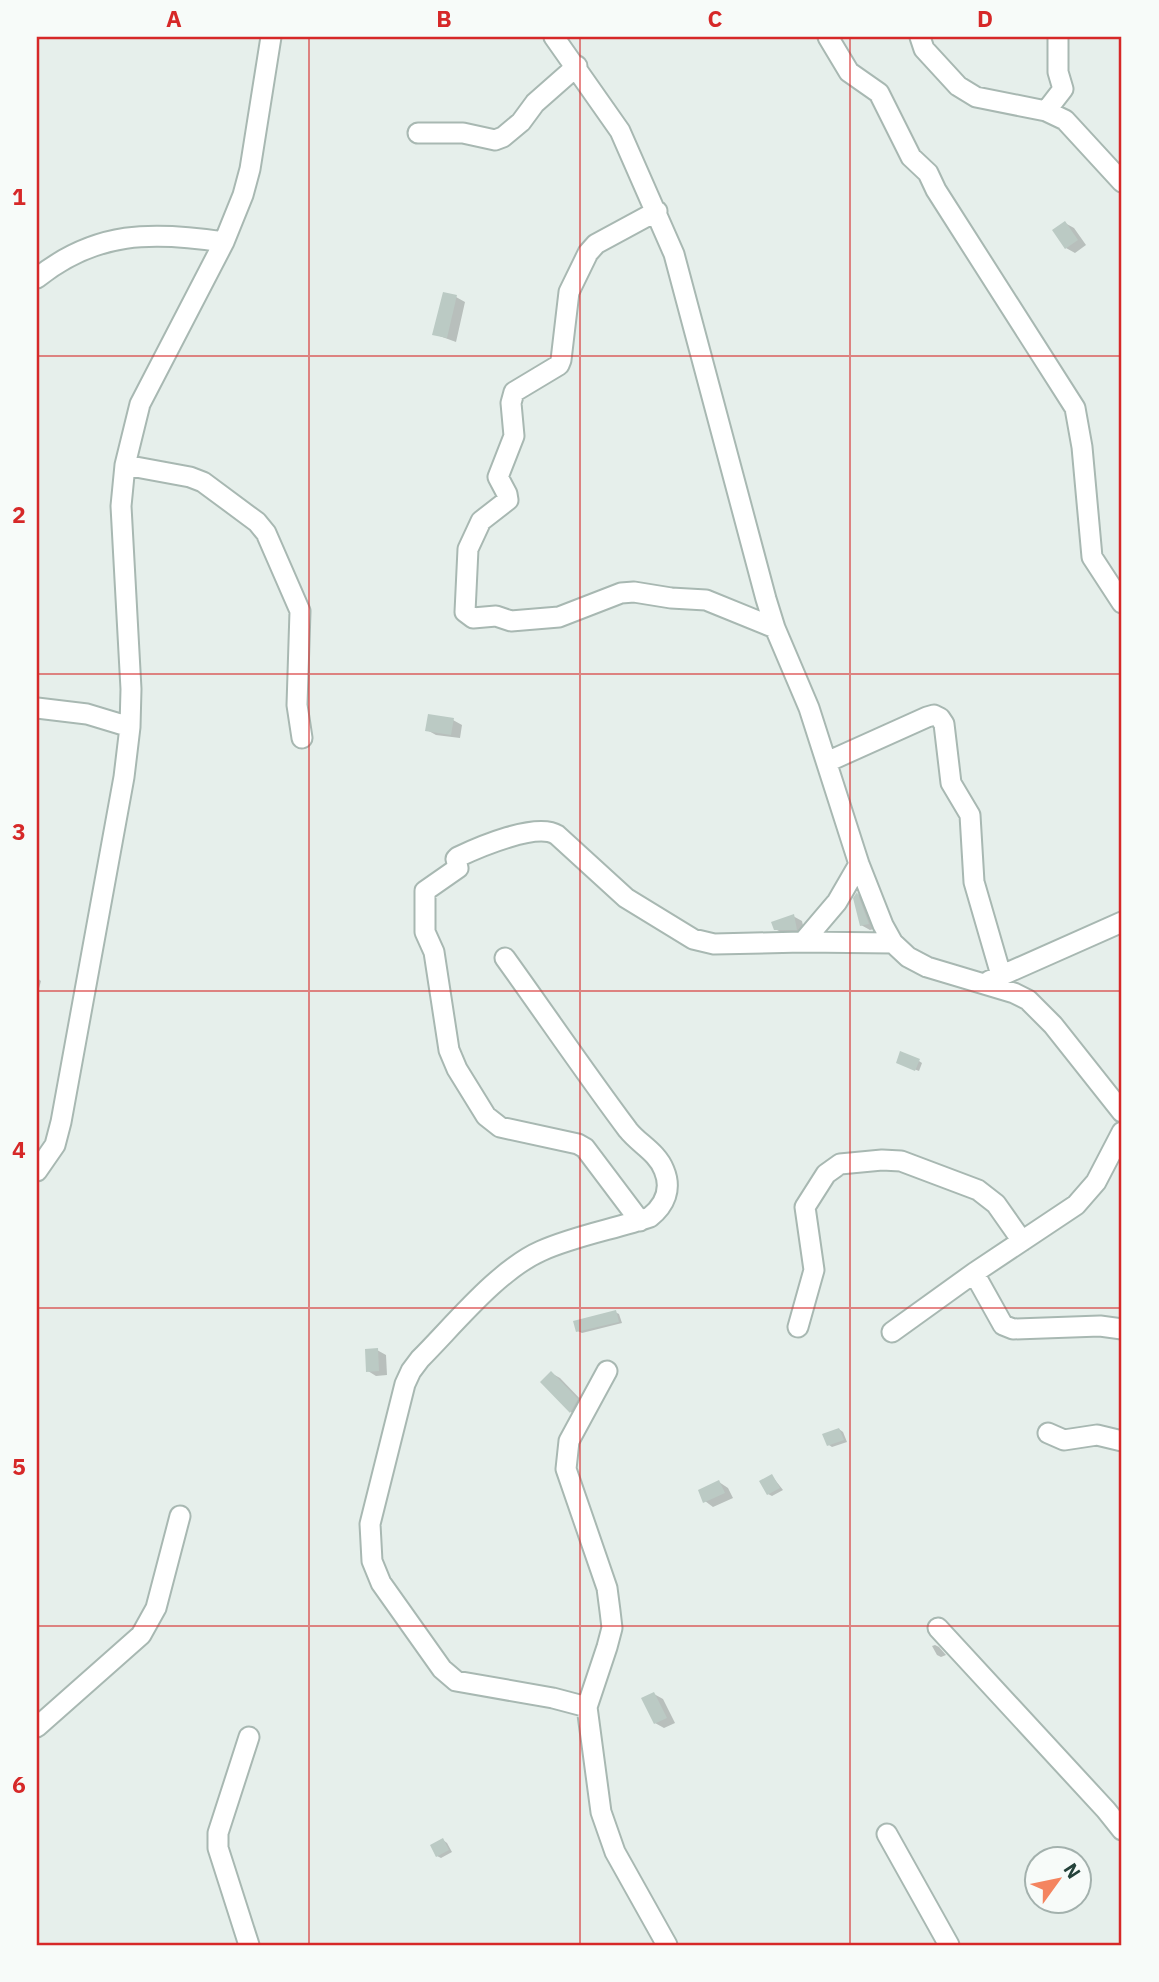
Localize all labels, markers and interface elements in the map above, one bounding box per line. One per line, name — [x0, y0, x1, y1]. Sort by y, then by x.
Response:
text: A — [166, 3, 182, 33]
text: B — [436, 3, 452, 33]
text: C — [708, 3, 723, 33]
text: D — [977, 3, 993, 33]
text: 1 — [12, 181, 26, 211]
text: 2 — [12, 499, 26, 529]
text: 3 — [12, 816, 26, 846]
text: 4 — [12, 1134, 26, 1164]
text: 5 — [12, 1451, 26, 1481]
text: 6 — [12, 1769, 26, 1799]
north arrow — [1023, 1846, 1092, 1916]
text: N — [1058, 1858, 1086, 1883]

